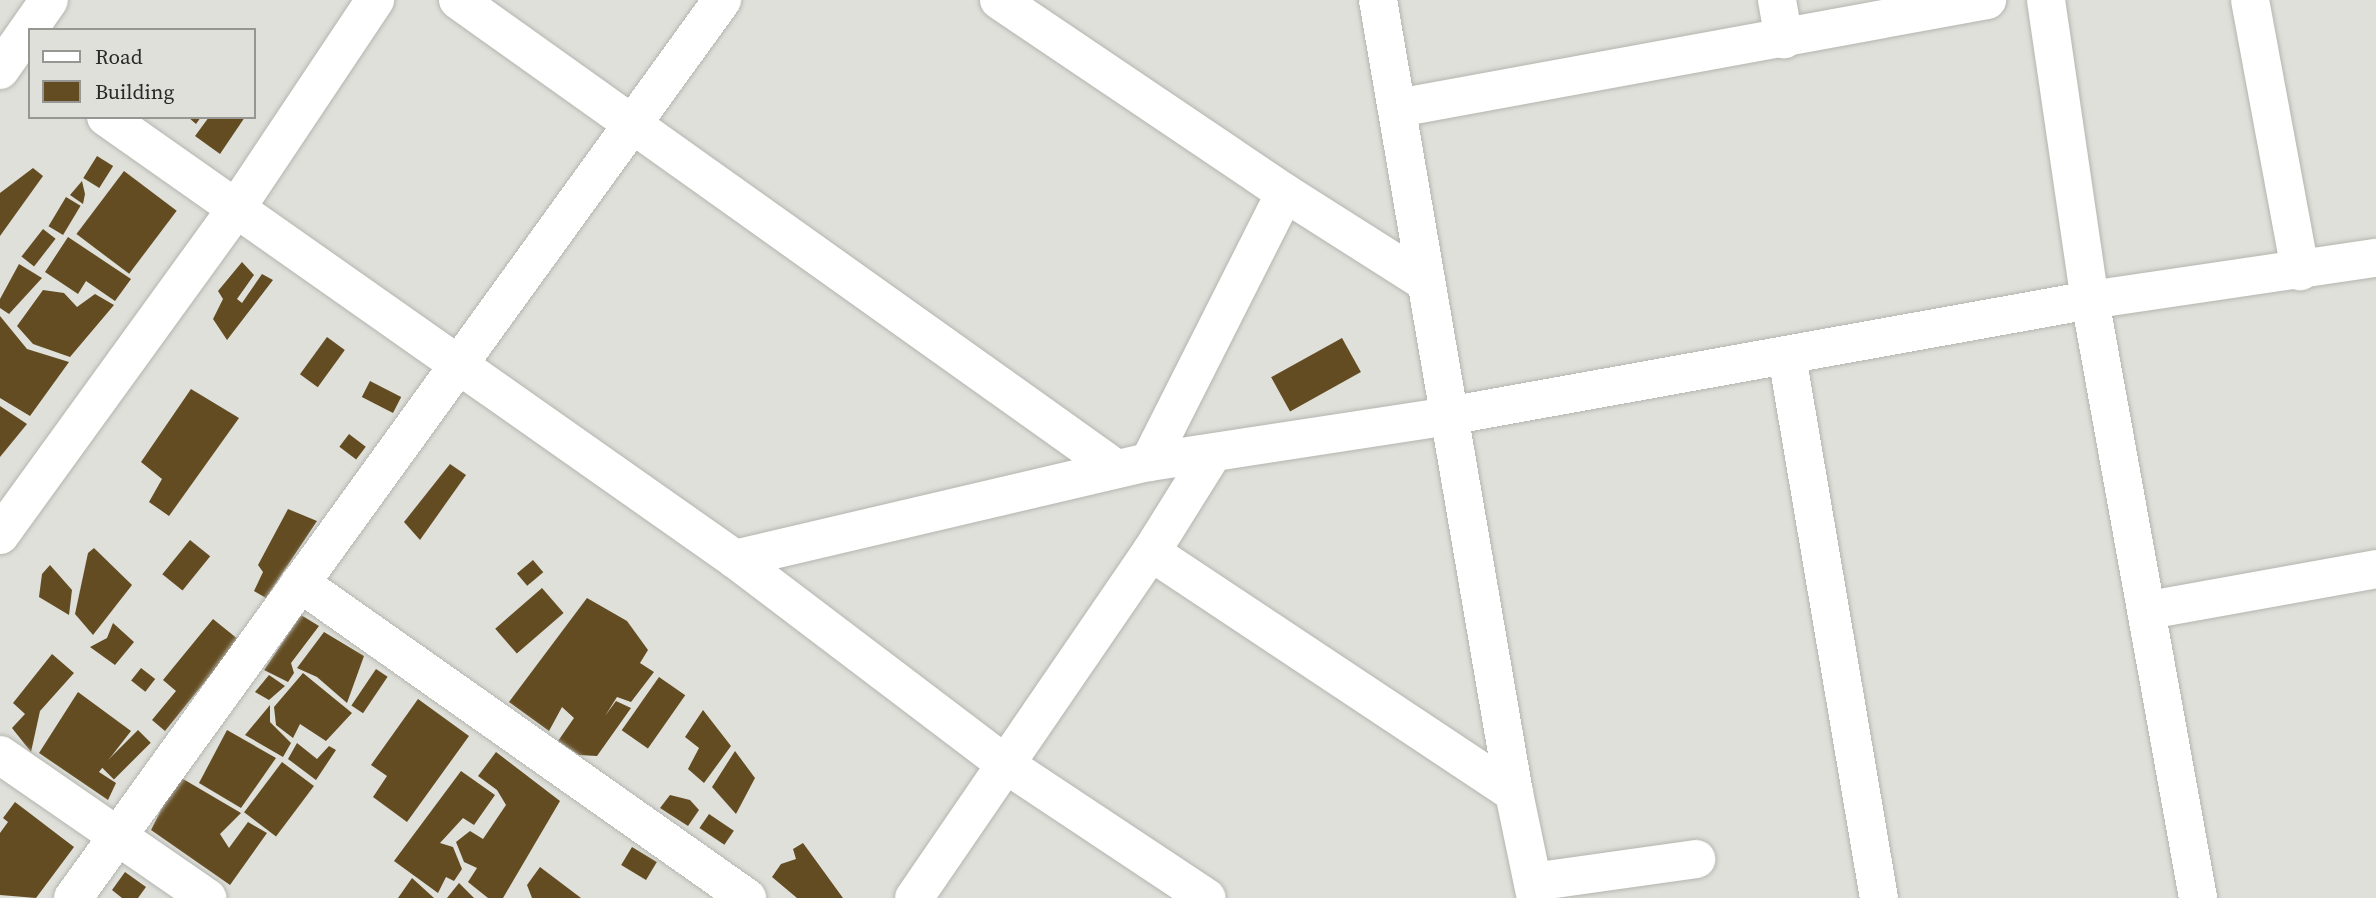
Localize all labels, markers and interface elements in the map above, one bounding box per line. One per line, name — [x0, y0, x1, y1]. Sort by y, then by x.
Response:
legend — [28, 28, 256, 119]
text: Road — [95, 42, 143, 71]
text: Building — [95, 77, 174, 106]

